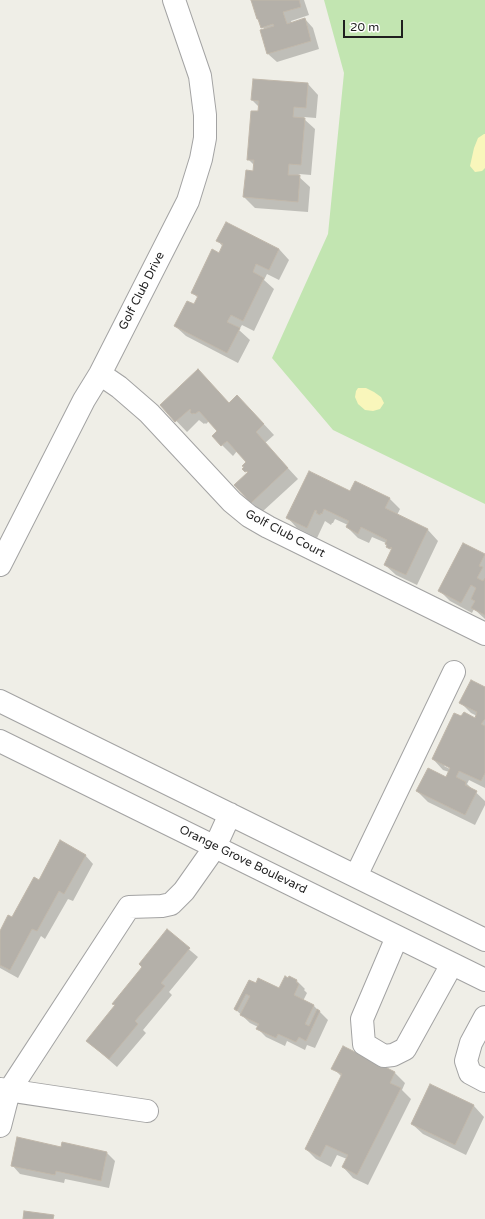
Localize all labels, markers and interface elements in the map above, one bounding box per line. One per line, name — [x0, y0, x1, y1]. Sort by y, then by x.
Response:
scale bar — [345, 12, 405, 38]
text: 20 m — [350, 20, 379, 34]
street label: Golf Club Drive — [116, 249, 168, 333]
street label: Golf Club Court — [243, 507, 327, 561]
street label: Orange Grove Boulevard — [177, 823, 309, 897]

